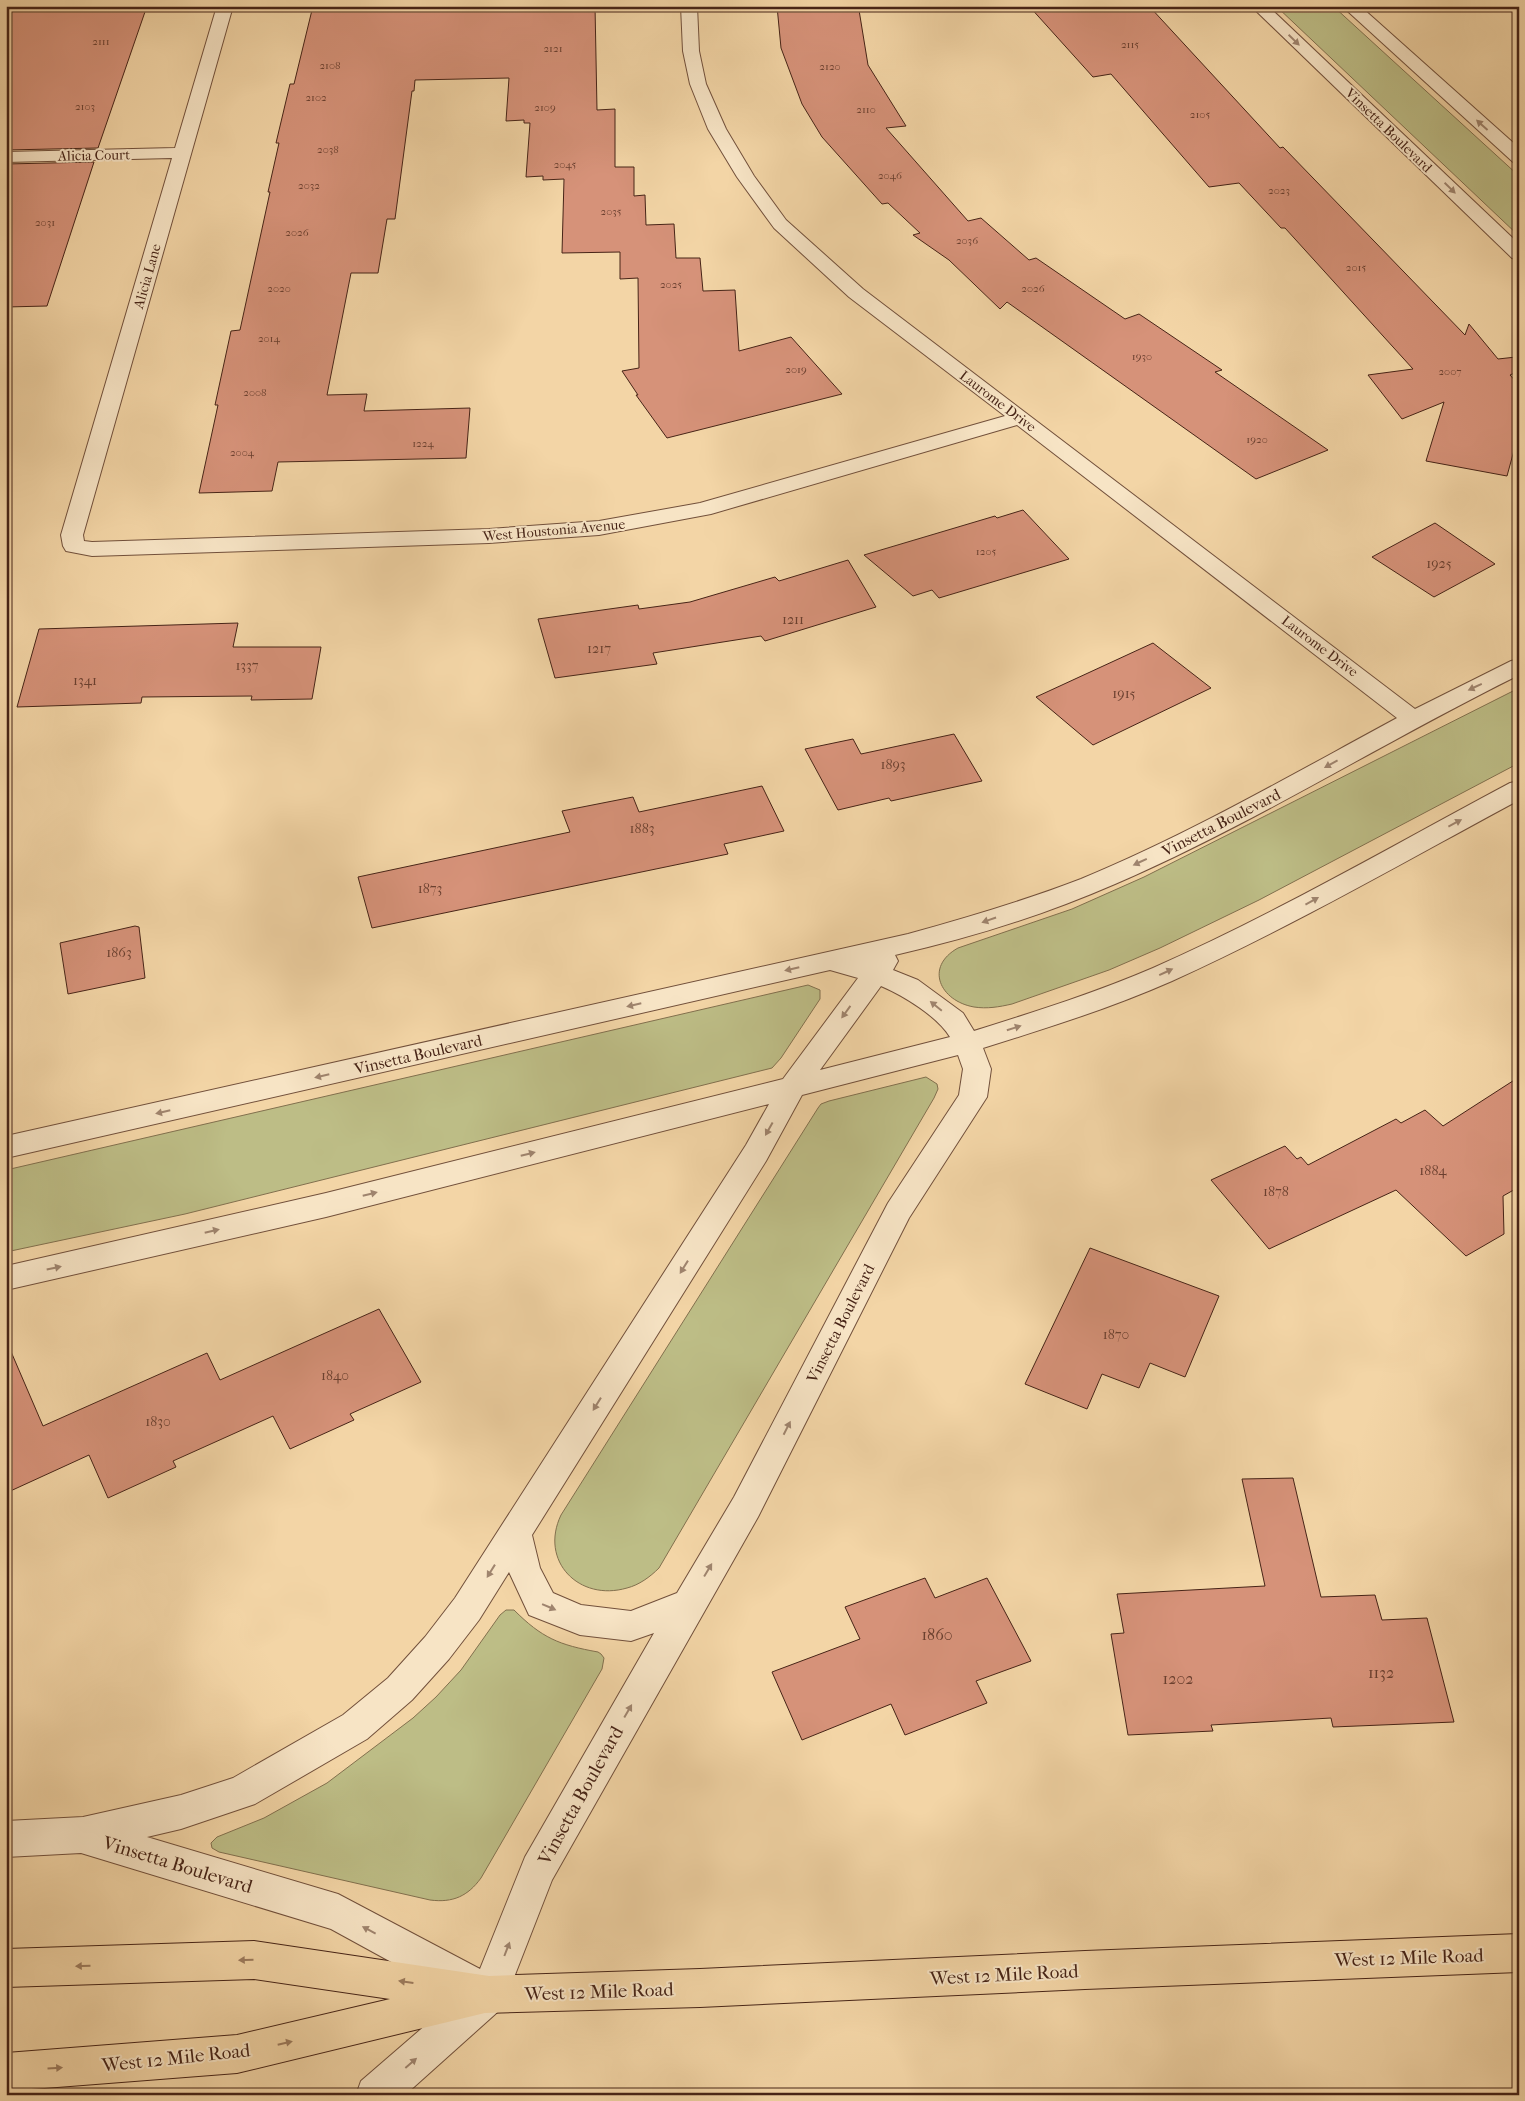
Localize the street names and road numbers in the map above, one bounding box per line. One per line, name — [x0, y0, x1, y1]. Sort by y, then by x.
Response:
street label: Vinsetta Boulevard — [1341, 84, 1436, 176]
street label: Alicia Court — [57, 146, 130, 165]
street label: Alicia Lane — [130, 242, 165, 312]
street label: Laurome Drive — [956, 367, 1039, 436]
street label: West Houstonia Avenue — [481, 516, 626, 545]
street label: Laurome Drive — [1278, 612, 1361, 681]
street label: Vinsetta Boulevard — [1158, 784, 1284, 861]
street label: Vinsetta Boulevard — [351, 1030, 484, 1079]
street label: Vinsetta Boulevard — [802, 1261, 879, 1387]
street label: Vinsetta Boulevard — [533, 1722, 628, 1869]
street label: Vinsetta Boulevard — [99, 1831, 256, 1898]
street label: West 12 Mile Road — [1333, 1944, 1485, 1972]
street label: West 12 Mile Road — [928, 1960, 1080, 1990]
street label: West 12 Mile Road — [523, 1978, 675, 2006]
street label: West 12 Mile Road — [100, 2039, 252, 2077]

